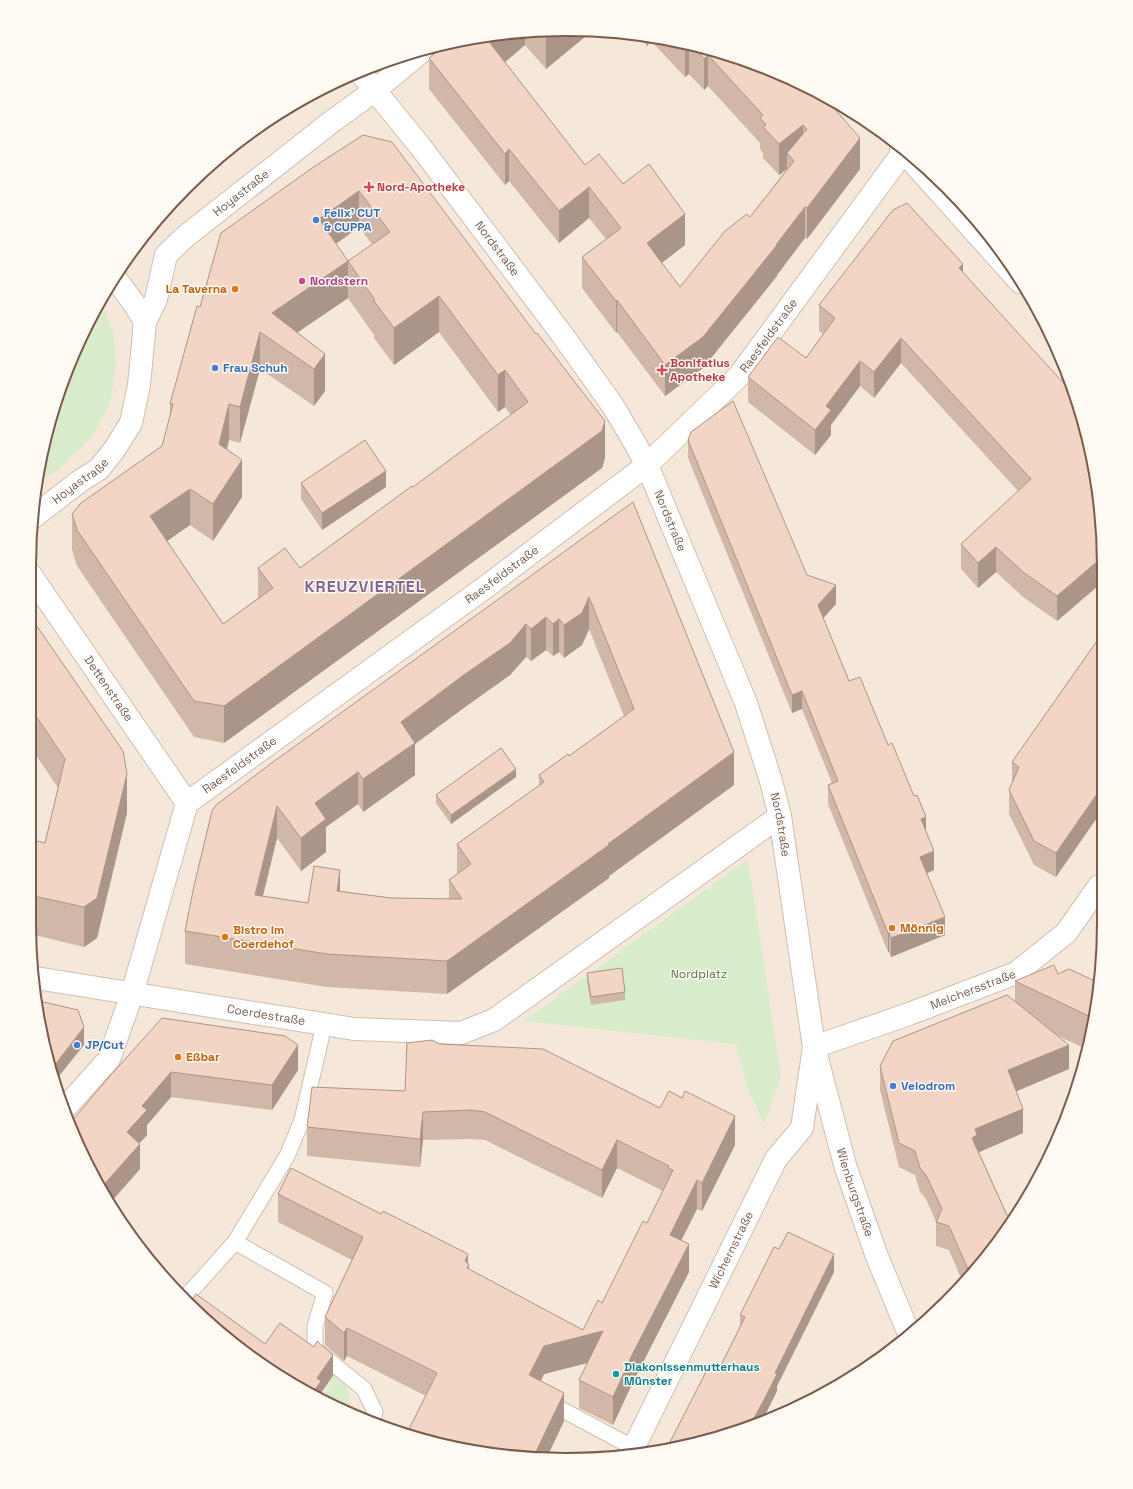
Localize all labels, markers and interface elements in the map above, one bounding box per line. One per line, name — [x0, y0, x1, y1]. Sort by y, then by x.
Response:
street label: Hoyastraße — [210, 166, 272, 220]
place label: Nord-Apotheke — [377, 179, 465, 195]
marker: Nord-Apotheke — [364, 182, 374, 192]
place label: Felix' CUT & CUPPA — [324, 205, 380, 235]
marker: Felix' CUT & CUPPA — [311, 215, 321, 225]
street label: Nordstraße — [471, 218, 523, 279]
place label: Nordstern — [310, 273, 368, 289]
marker: Nordstern — [297, 276, 307, 286]
place label: La Taverna — [166, 281, 227, 297]
marker: La Taverna — [230, 284, 240, 294]
street label: Raesfeldstraße — [736, 295, 801, 376]
place label: Bonifatius Apotheke — [670, 355, 730, 385]
place label: Frau Schuh — [223, 360, 288, 376]
marker: Frau Schuh — [210, 363, 220, 373]
marker: Bonifatius Apotheke — [657, 365, 667, 375]
street label: Hoyastraße — [49, 455, 112, 508]
street label: Nordstraße — [650, 488, 690, 554]
street label: Raesfeldstraße — [462, 542, 542, 607]
district label: KREUZVIERTEL — [305, 576, 425, 597]
street label: Dettenstraße — [80, 653, 137, 725]
street label: Raesfeldstraße — [199, 733, 280, 797]
street label: Nordstraße — [766, 791, 794, 858]
place label: Mönnig — [900, 920, 944, 936]
place label: Bistro im Coerdehof — [233, 922, 294, 952]
marker: Mönnig — [887, 923, 897, 933]
marker: Bistro im Coerdehof — [220, 932, 230, 942]
park label: Nordplatz — [671, 966, 727, 982]
street label: Melchersstraße — [928, 966, 1018, 1013]
street label: Coerdestraße — [226, 1001, 306, 1029]
place label: JP/Cut — [85, 1037, 124, 1053]
marker: JP/Cut — [72, 1040, 82, 1050]
place label: Eßbar — [186, 1049, 220, 1065]
marker: Eßbar — [173, 1052, 183, 1062]
place label: Velodrom — [901, 1078, 955, 1094]
marker: Velodrom — [888, 1081, 898, 1091]
street label: Wienburgstraße — [833, 1146, 877, 1239]
street label: Wichernstraße — [705, 1209, 757, 1292]
place label: Diakonissenmutterhaus Münster — [624, 1359, 760, 1389]
marker: Diakonissenmutterhaus Münster — [611, 1369, 621, 1379]

